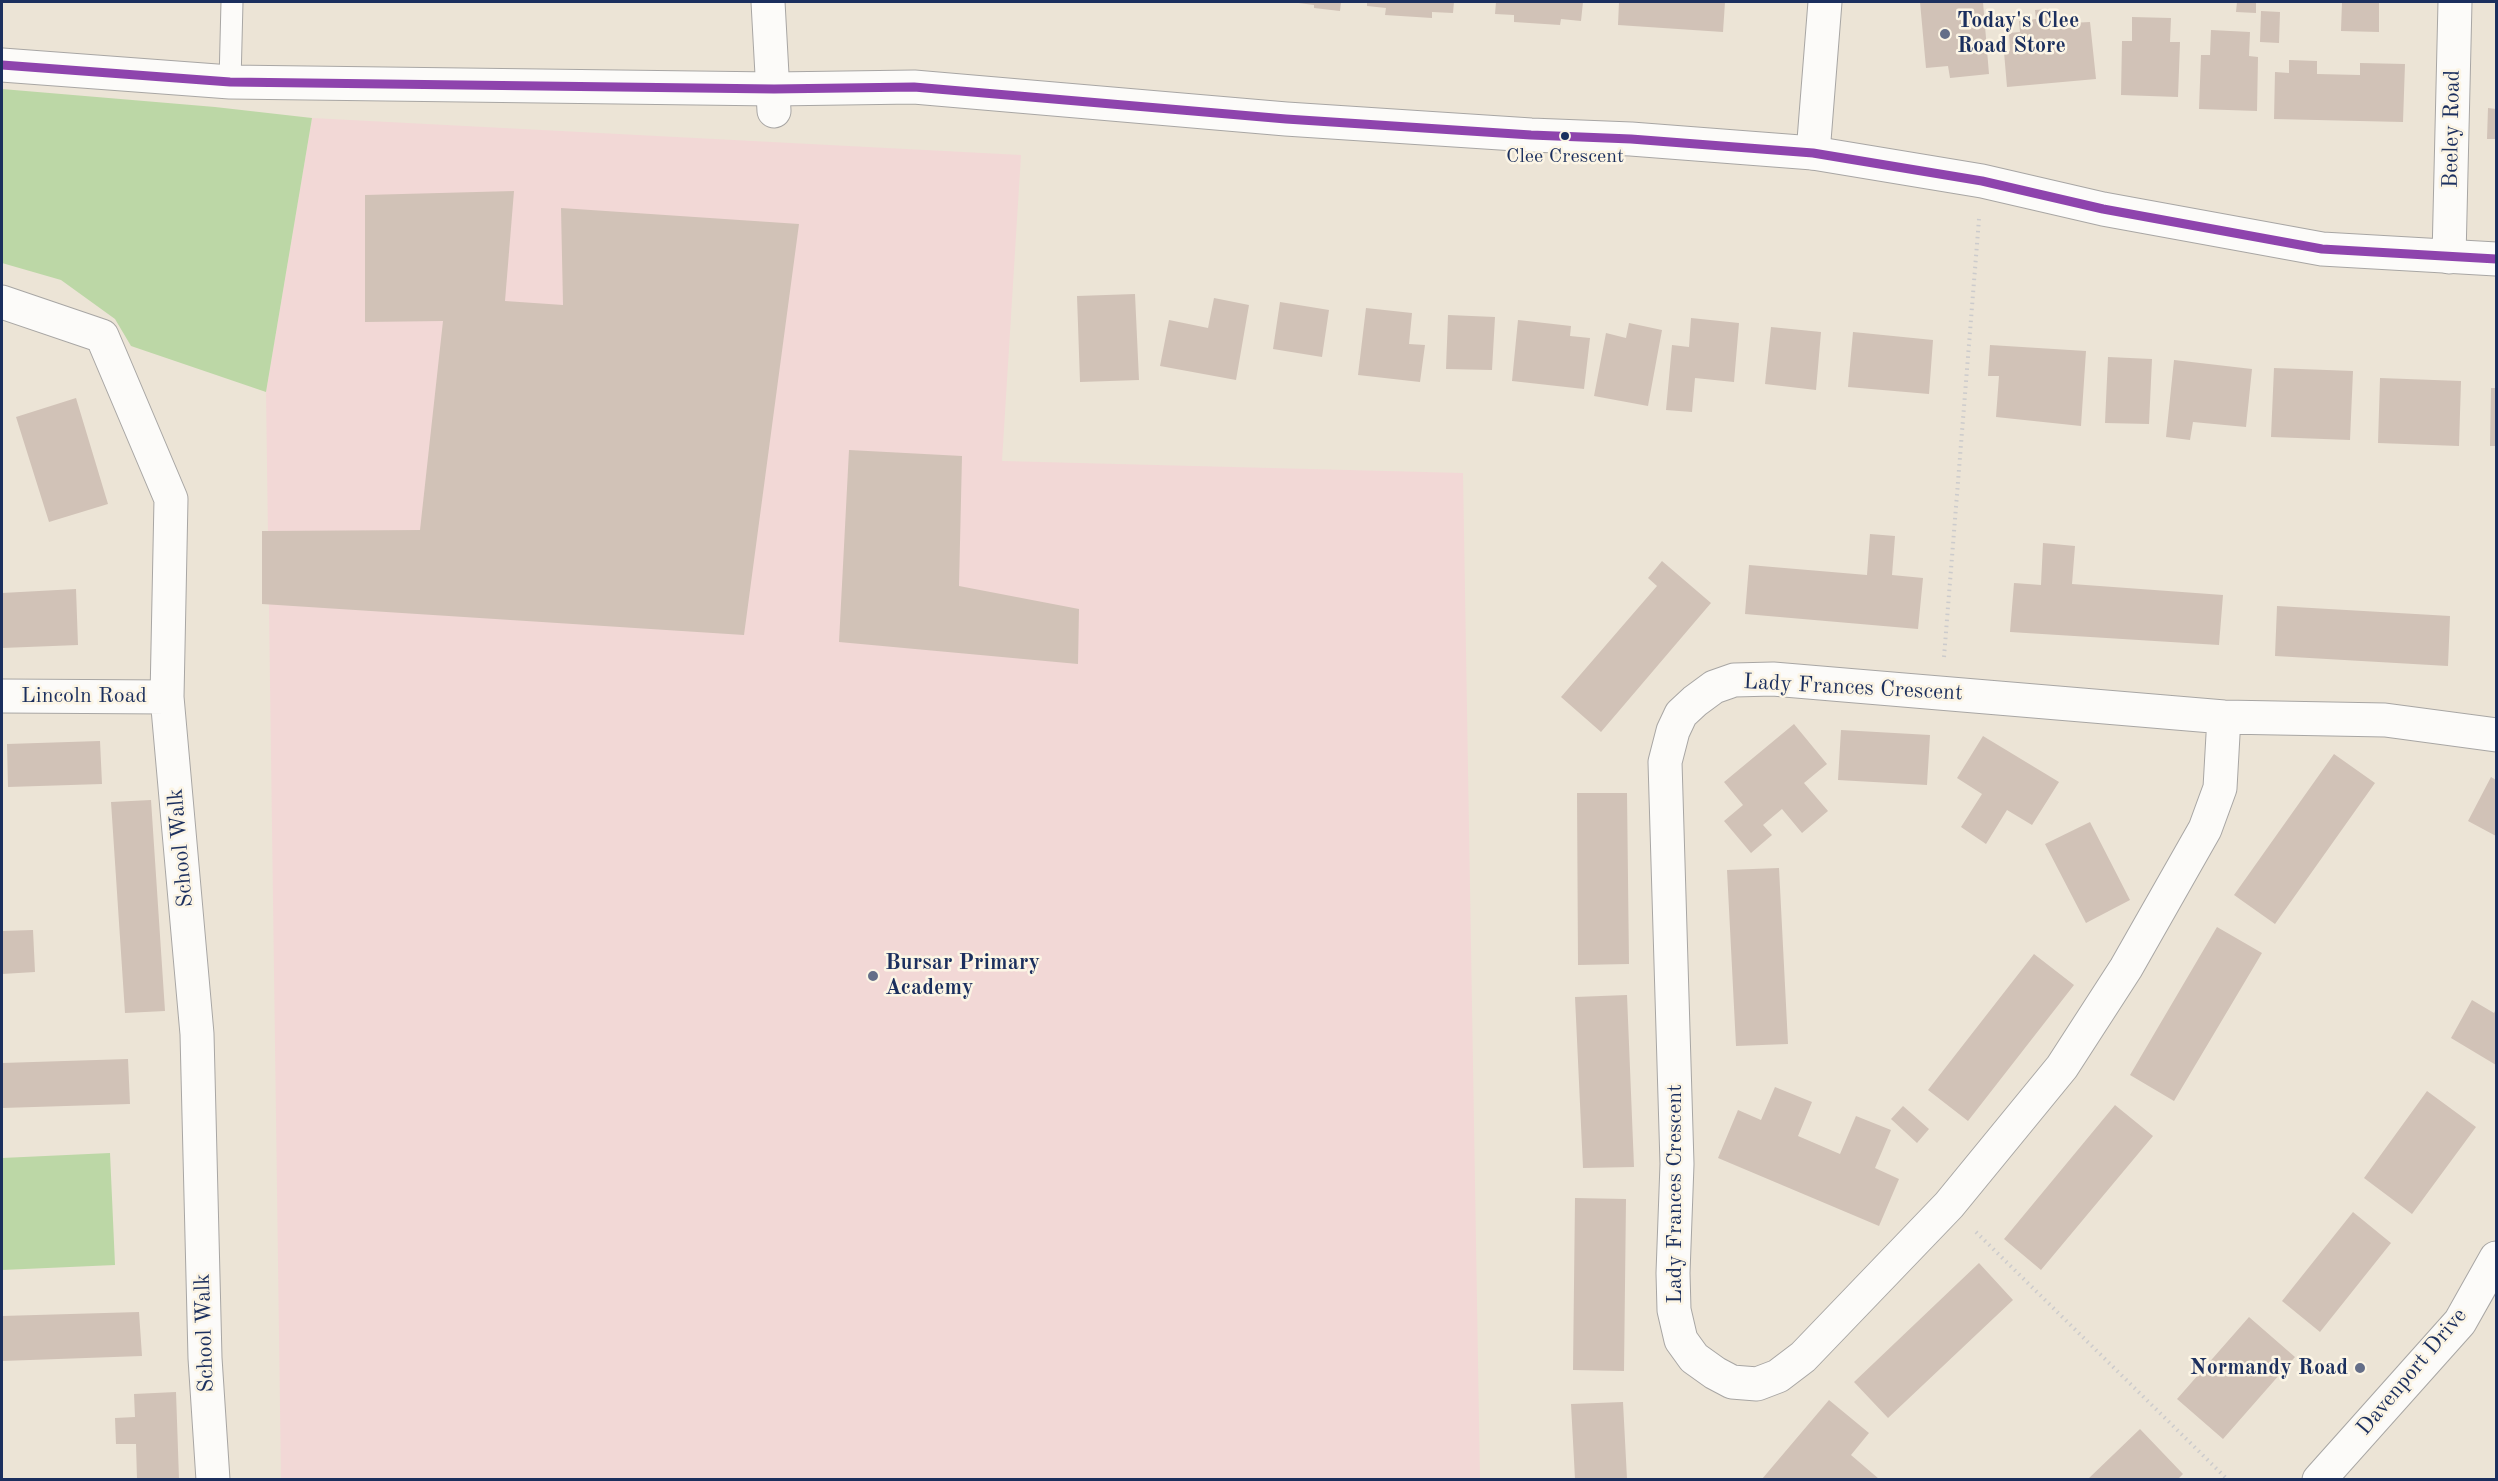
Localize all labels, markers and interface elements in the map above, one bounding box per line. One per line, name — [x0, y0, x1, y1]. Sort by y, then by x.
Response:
place label: Today's Clee Road Store — [1957, 8, 2079, 60]
marker: Today's Clee Road Store — [1938, 27, 1952, 41]
street label: Beeley Road — [2438, 70, 2466, 188]
marker: Clee Crescent — [1559, 130, 1571, 142]
place label: Clee Crescent — [1506, 145, 1624, 169]
street label: Lady Frances Crescent — [1743, 669, 1963, 707]
street label: Lincoln Road — [21, 683, 147, 709]
street label: School Walk — [163, 788, 199, 908]
place label: Bursar Primary Academy — [885, 950, 1040, 1002]
marker: Bursar Primary Academy — [866, 969, 880, 983]
street label: Lady Frances Crescent — [1662, 1084, 1688, 1304]
street label: School Walk — [190, 1273, 220, 1393]
street label: Davenport Drive — [2351, 1303, 2473, 1441]
place label: Normandy Road — [2190, 1355, 2348, 1381]
marker: Normandy Road — [2353, 1361, 2367, 1375]

